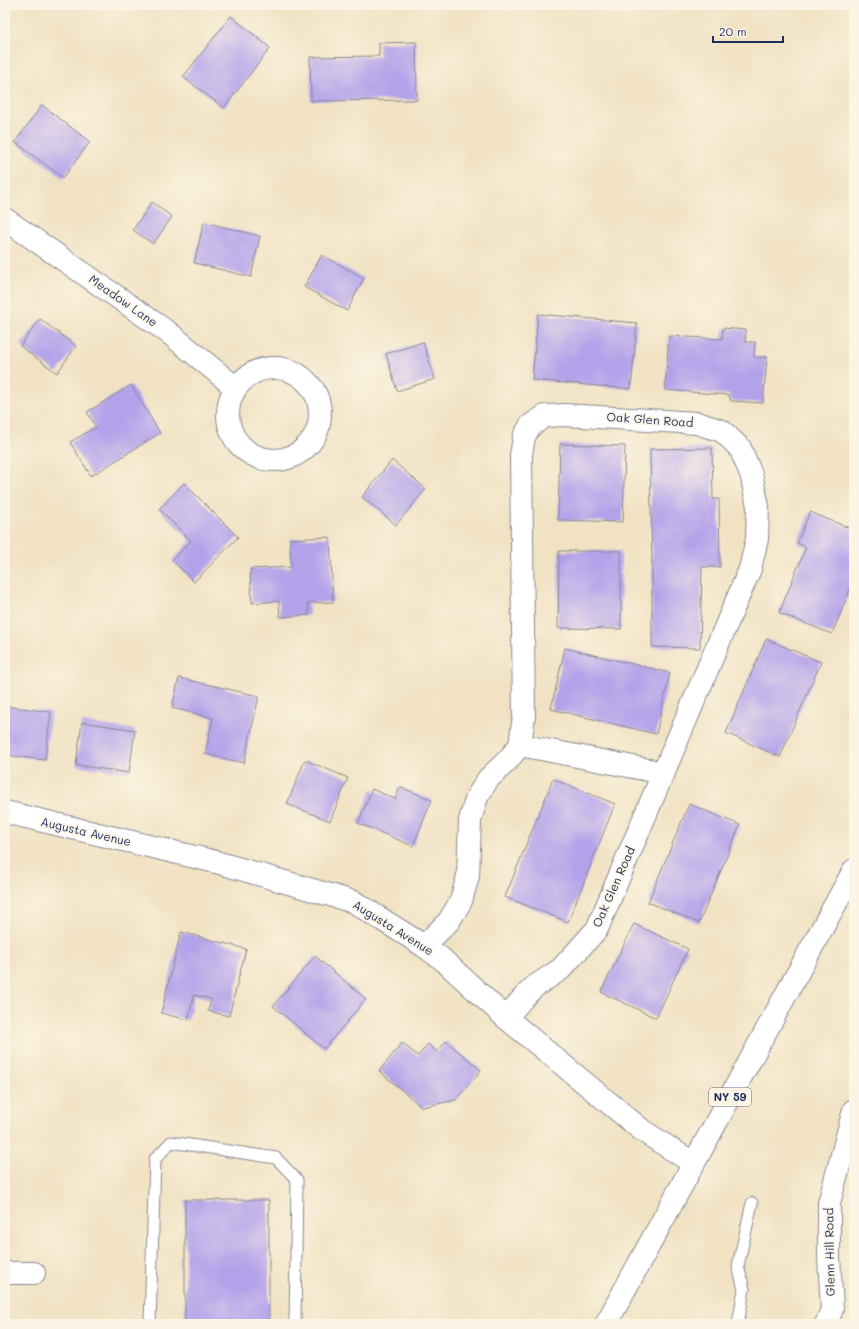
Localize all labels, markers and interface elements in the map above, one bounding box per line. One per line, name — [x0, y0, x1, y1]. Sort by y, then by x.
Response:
scale bar — [713, 18, 783, 44]
text: 20 m — [719, 23, 747, 39]
street label: Meadow Lane — [86, 271, 161, 330]
street label: Oak Glen Road — [606, 408, 694, 430]
street label: Augusta Avenue — [39, 813, 133, 849]
street label: Oak Glen Road — [588, 843, 638, 930]
street label: Augusta Avenue — [350, 896, 437, 958]
road number: NY 59 — [709, 1088, 751, 1106]
street label: Glenn Hill Road — [820, 1207, 838, 1296]

